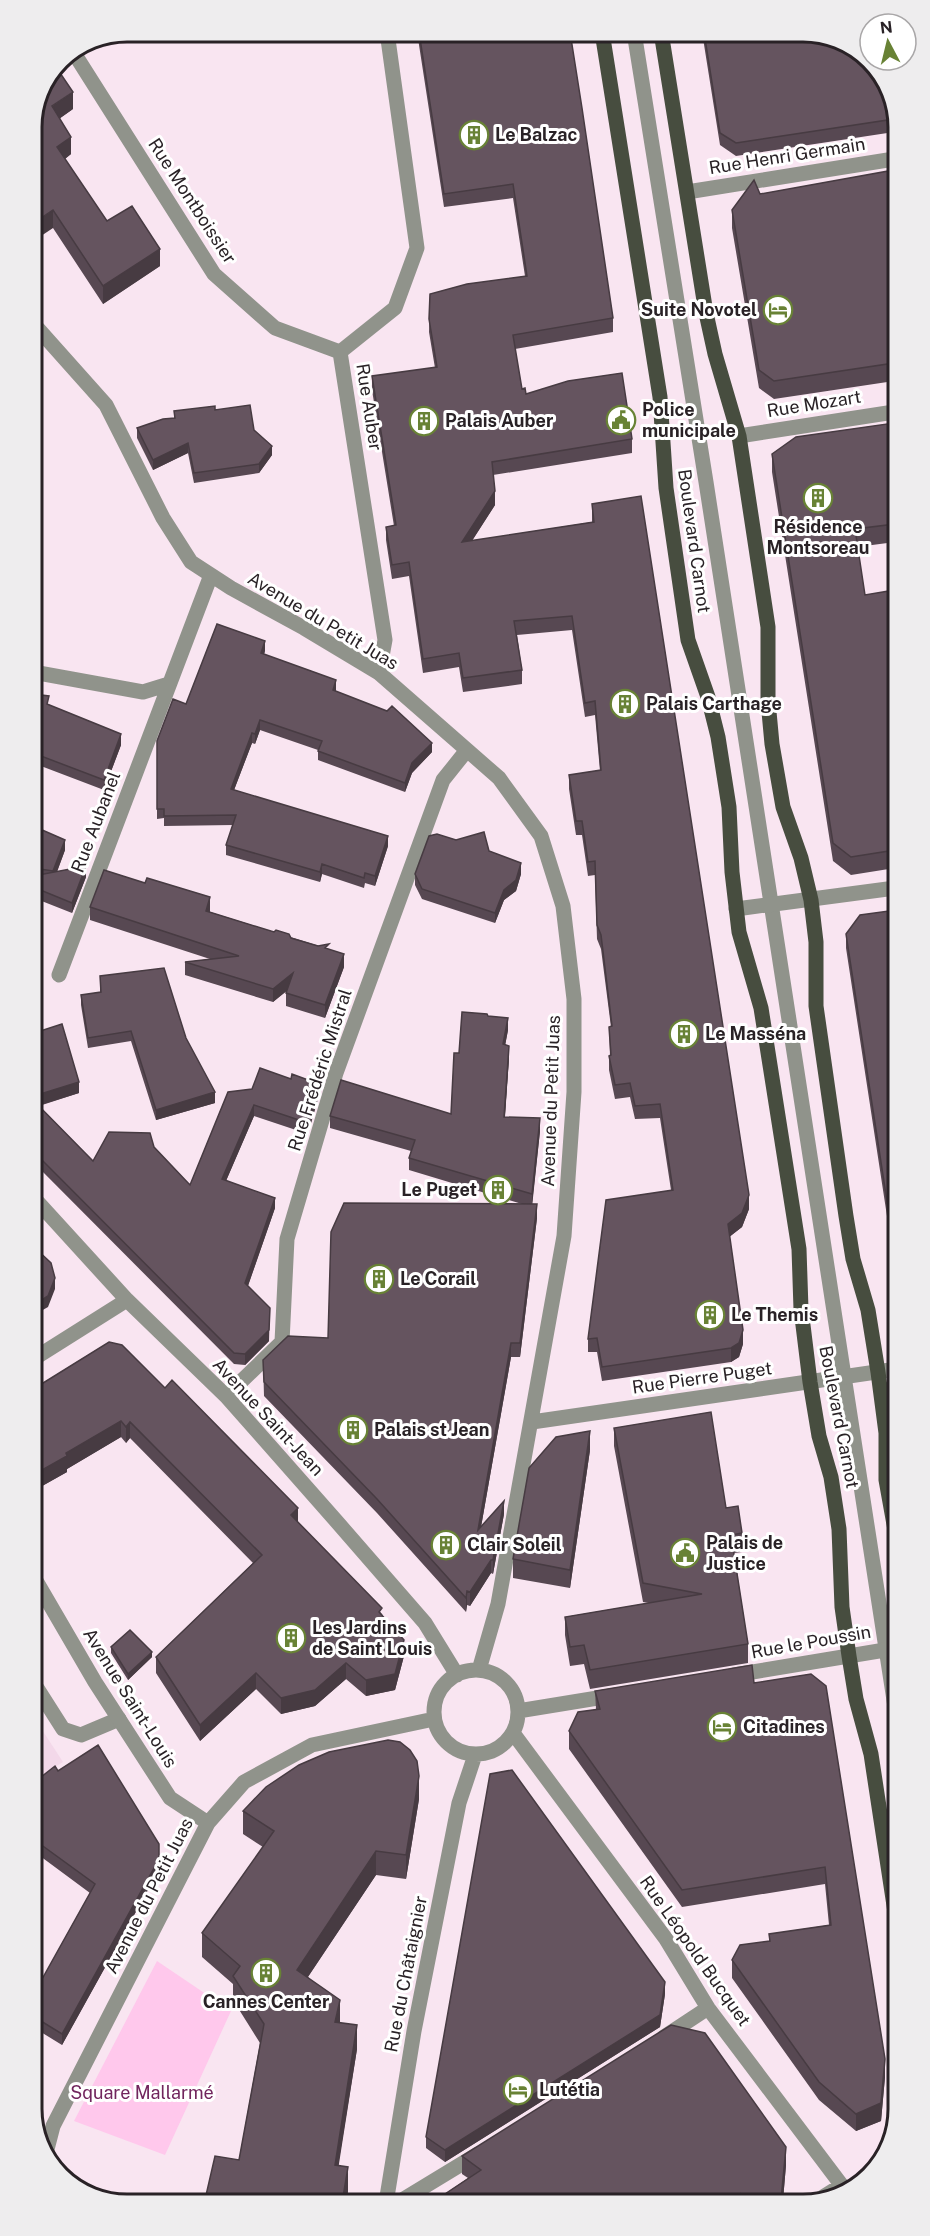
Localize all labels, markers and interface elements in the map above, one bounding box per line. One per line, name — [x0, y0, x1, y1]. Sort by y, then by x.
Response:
north arrow — [858, 12, 918, 72]
text: N — [879, 17, 894, 38]
building icon: Le Balzac — [458, 119, 490, 151]
place label: Le Balzac — [495, 124, 578, 145]
street label: Rue Henri Germain — [707, 133, 867, 178]
street label: Rue Montboissier — [144, 134, 241, 267]
hotel icon: Suite Novotel — [762, 294, 794, 326]
place label: Suite Novotel — [641, 299, 757, 320]
street label: Rue Auber — [352, 362, 387, 452]
street label: Rue Mozart — [765, 386, 863, 421]
place label: Police municipale — [642, 399, 736, 441]
public building icon: Police municipale — [605, 404, 637, 436]
building icon: Palais Auber — [408, 405, 440, 437]
place label: Palais Auber — [445, 410, 554, 431]
street label: Boulevard Carnot — [674, 468, 715, 614]
building icon: Résidence Montsoreau — [802, 482, 834, 514]
place label: Résidence Montsoreau — [767, 516, 869, 558]
street label: Avenue du Petit Juas — [244, 567, 402, 674]
building icon: Palais Carthage — [609, 688, 641, 720]
place label: Palais Carthage — [646, 693, 782, 714]
street label: Rue Aubanel — [67, 768, 124, 875]
street label: Rue Frédéric Mistral — [283, 986, 356, 1154]
street label: Avenue du Petit Juas — [537, 1015, 564, 1187]
building icon: Le Masséna — [668, 1018, 700, 1050]
place label: Le Masséna — [705, 1023, 806, 1044]
building icon: Le Puget — [482, 1174, 514, 1206]
place label: Le Puget — [401, 1179, 477, 1200]
building icon: Le Corail — [363, 1263, 395, 1295]
place label: Le Corail — [400, 1268, 476, 1289]
building icon: Le Themis — [694, 1299, 726, 1331]
place label: Le Themis — [731, 1304, 818, 1325]
street label: Boulevard Carnot — [815, 1344, 864, 1490]
street label: Avenue Saint-Jean — [209, 1354, 328, 1480]
street label: Rue Pierre Puget — [631, 1357, 773, 1398]
building icon: Palais st Jean — [337, 1414, 369, 1446]
place label: Palais st Jean — [374, 1419, 489, 1440]
building icon: Clair Soleil — [430, 1529, 462, 1561]
place label: Palais de Justice — [706, 1532, 783, 1574]
place label: Clair Soleil — [467, 1534, 562, 1555]
public building icon: Palais de Justice — [669, 1537, 701, 1569]
place label: Les Jardins de Saint Louis — [312, 1617, 432, 1659]
street label: Rue le Poussin — [749, 1621, 873, 1662]
building icon: Les Jardins de Saint Louis — [275, 1622, 307, 1654]
street label: Avenue Saint-Louis — [79, 1624, 182, 1771]
hotel icon: Citadines — [706, 1711, 738, 1743]
place label: Citadines — [743, 1716, 825, 1737]
street label: Avenue du Petit Juas — [100, 1814, 197, 1977]
street label: Rue Léopold Bucquet — [636, 1872, 755, 2030]
street label: Rue du Châtaignier — [380, 1894, 431, 2054]
building icon: Cannes Center — [250, 1957, 282, 1989]
place label: Cannes Center — [203, 1991, 330, 2012]
hotel icon: Lutétia — [502, 2074, 534, 2106]
place label: Lutétia — [539, 2079, 600, 2100]
park label: Square Mallarmé — [70, 2082, 214, 2103]

